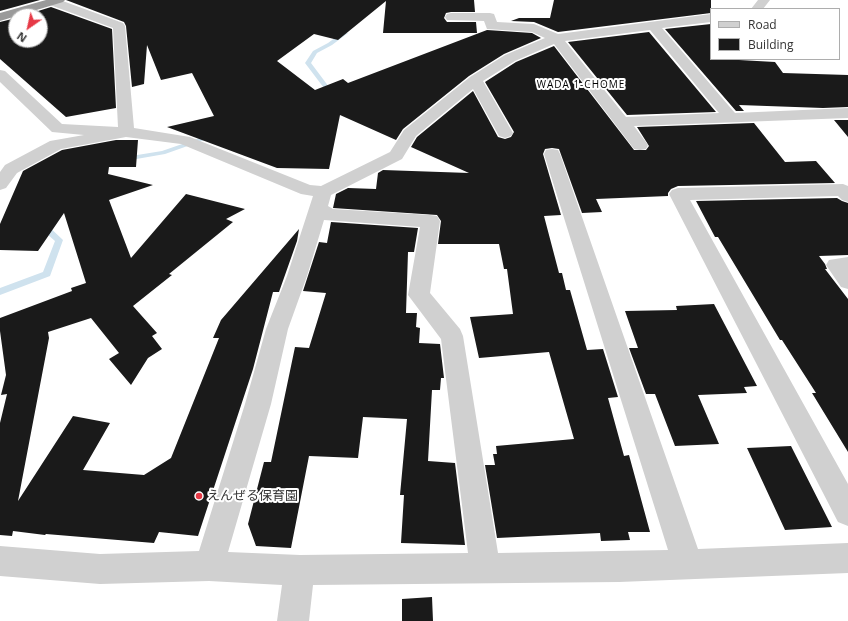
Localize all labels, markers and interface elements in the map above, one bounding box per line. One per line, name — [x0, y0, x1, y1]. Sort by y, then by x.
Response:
north arrow — [8, 8, 48, 48]
legend — [710, 8, 840, 60]
text: Road — [748, 16, 777, 33]
text: N — [14, 29, 29, 46]
text: Building — [748, 36, 793, 53]
district label: WADA 1-CHOME — [537, 79, 625, 91]
place label: えんぜる保育園 — [207, 488, 298, 504]
marker: えんぜる保育園 — [194, 491, 204, 501]

